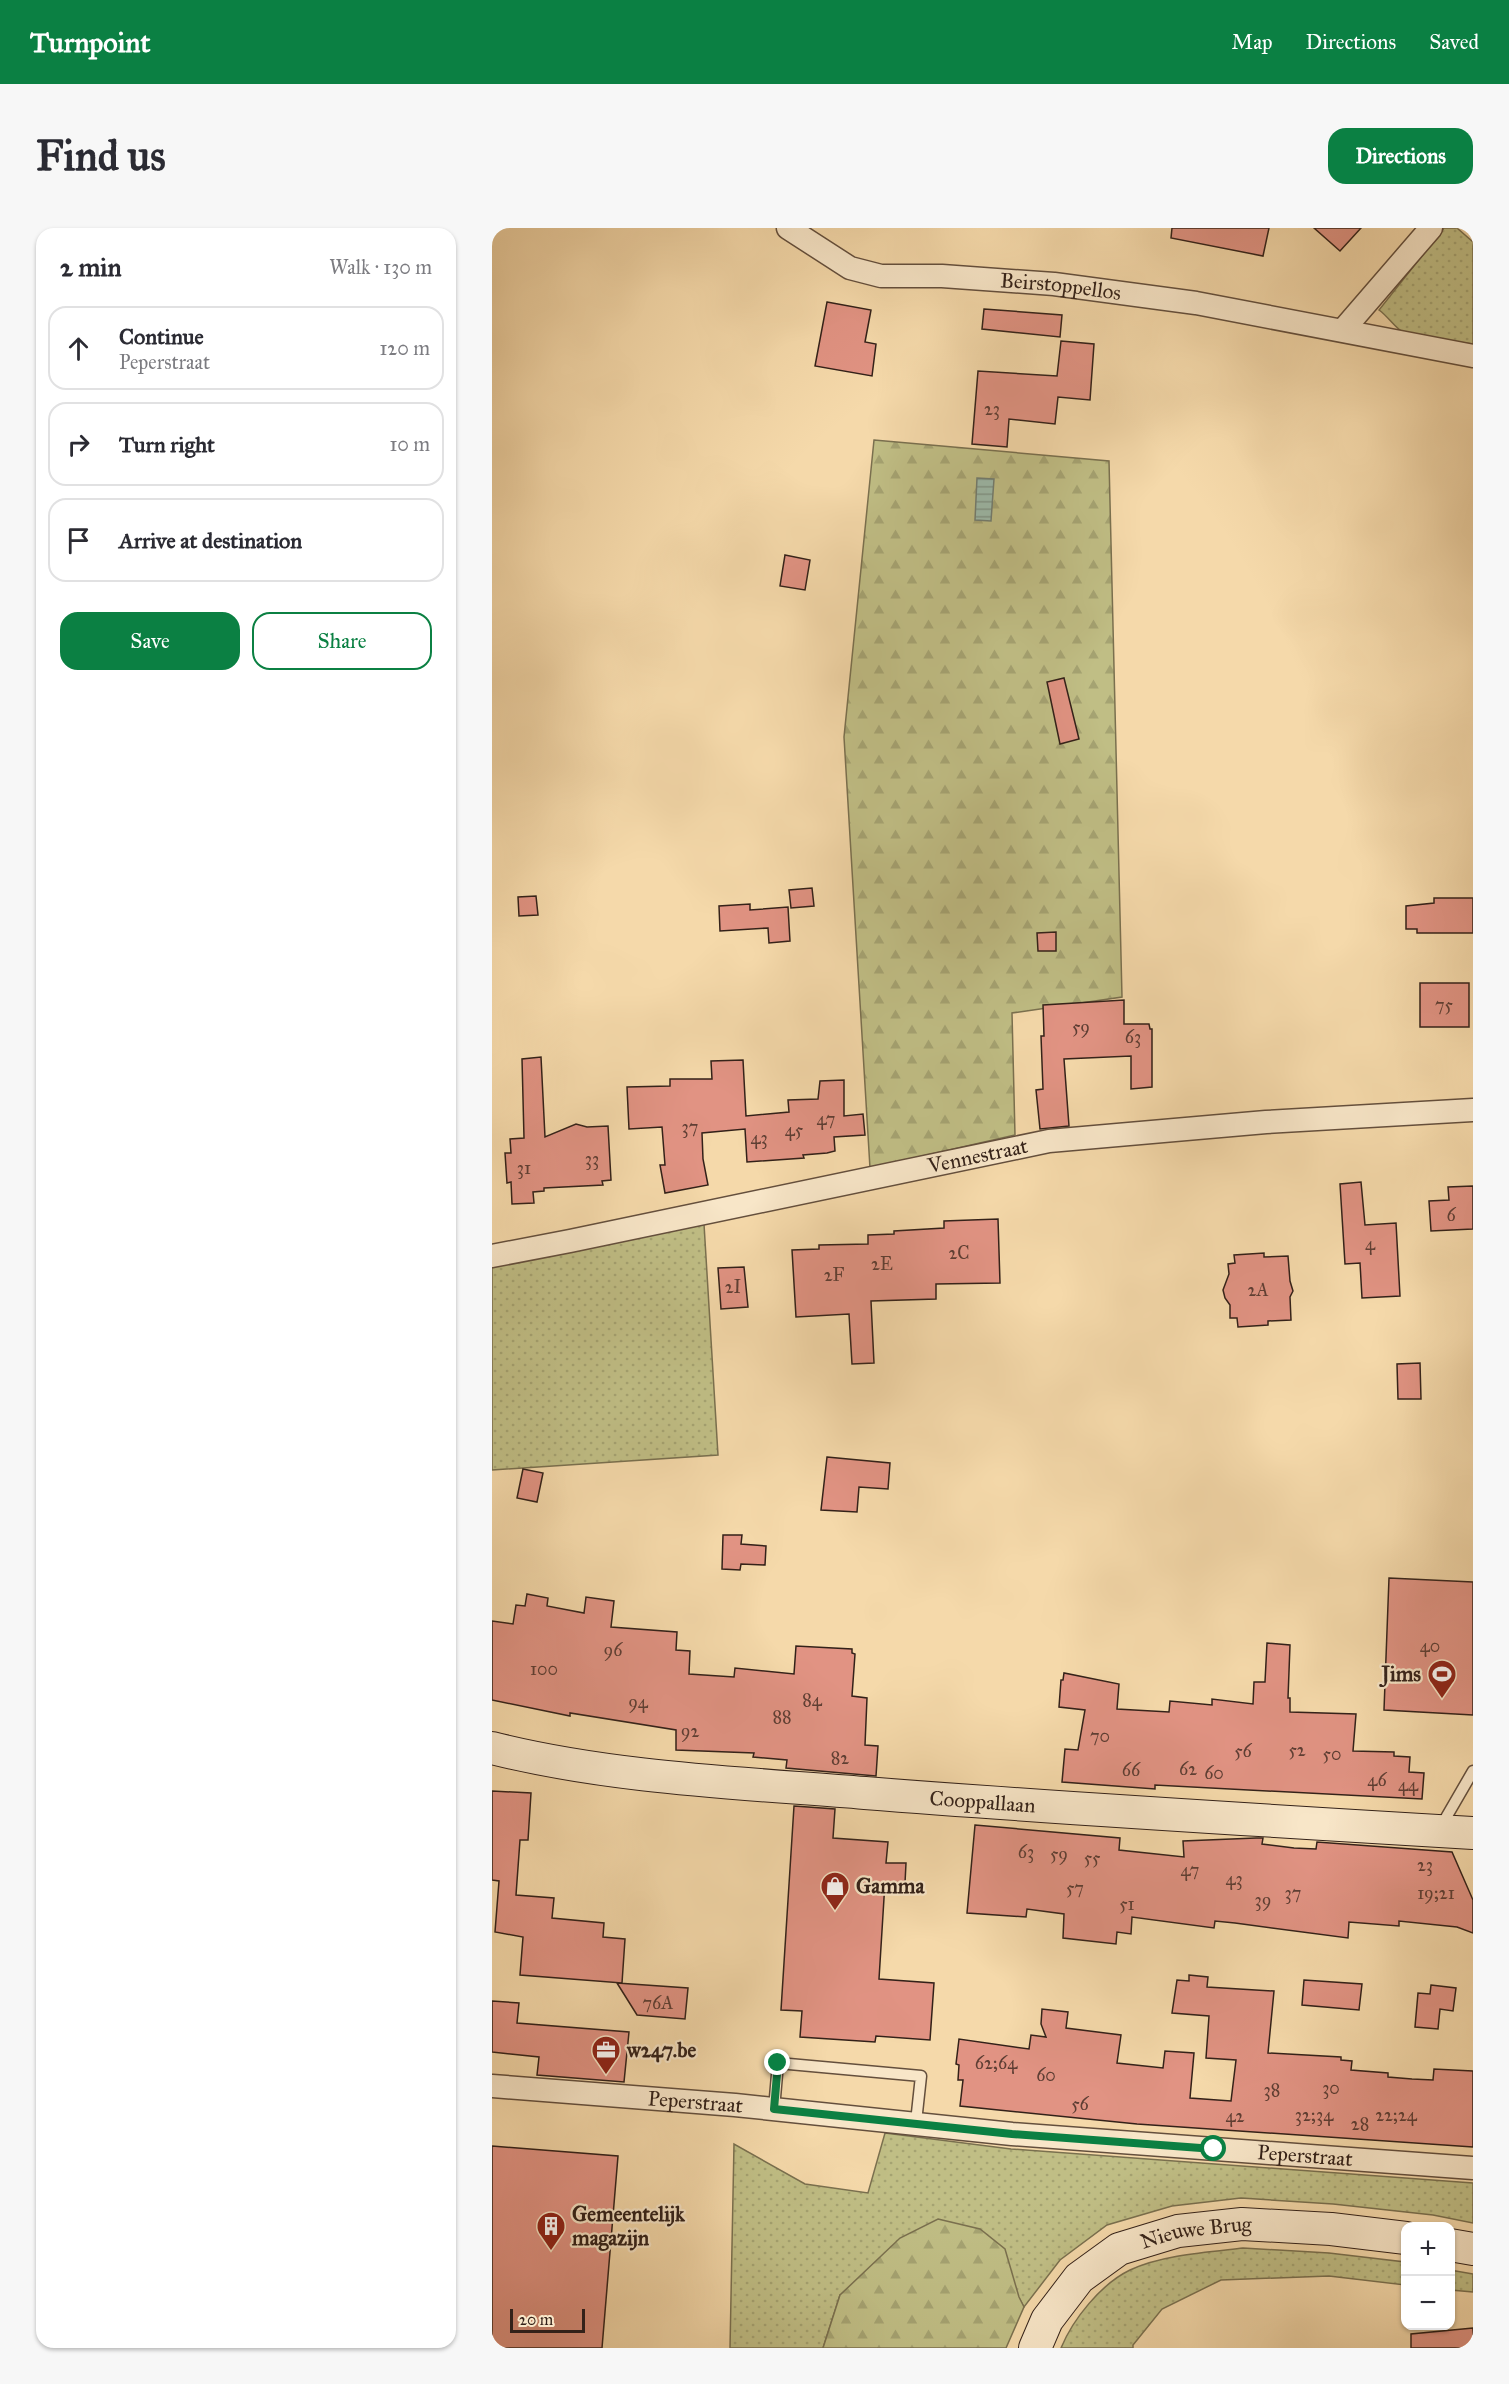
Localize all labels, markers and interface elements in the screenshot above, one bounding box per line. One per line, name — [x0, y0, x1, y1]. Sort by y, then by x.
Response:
text: Turnpoint — [30, 25, 150, 60]
text: Map — [1232, 29, 1273, 55]
text: Directions — [1306, 29, 1396, 55]
text: Saved — [1429, 29, 1479, 55]
button: Directions — [1328, 128, 1473, 184]
text: Find us — [36, 130, 166, 182]
text: 2 min — [60, 251, 121, 283]
text: Walk · 130 m — [329, 255, 432, 279]
street label: Beirstoppellos — [999, 267, 1123, 306]
text: Continue — [119, 323, 204, 350]
icon: ahead — [62, 332, 95, 365]
text: 120 m — [379, 336, 430, 360]
text: Peperstraat — [119, 350, 210, 374]
house number: 23 — [984, 398, 1000, 420]
icon: right — [62, 428, 95, 461]
text: Turn right — [119, 431, 215, 458]
text: 10 m — [389, 432, 430, 456]
icon: arrive — [62, 524, 95, 557]
text: Arrive at destination — [119, 527, 302, 554]
button: Save — [60, 612, 240, 670]
button: Share — [252, 612, 432, 670]
house number: 75 — [1435, 994, 1454, 1016]
house number: 59 — [1072, 1016, 1090, 1038]
house number: 63 — [1125, 1026, 1141, 1048]
house number: 47 — [817, 1108, 835, 1130]
house number: 37 — [682, 1116, 698, 1138]
house number: 45 — [785, 1119, 804, 1141]
house number: 43 — [750, 1127, 768, 1149]
street label: Vennestraat — [924, 1133, 1031, 1179]
house number: 33 — [585, 1148, 599, 1170]
house number: 31 — [517, 1157, 531, 1179]
house number: 6 — [1446, 1204, 1456, 1226]
house number: 4 — [1365, 1233, 1376, 1255]
house number: 2C — [948, 1242, 970, 1264]
house number: 2E — [871, 1253, 893, 1275]
house number: 2F — [824, 1264, 845, 1286]
house number: 2I — [725, 1276, 742, 1298]
house number: 2A — [1248, 1279, 1269, 1301]
house number: 40 — [1420, 1635, 1440, 1657]
house number: 96 — [604, 1639, 623, 1661]
house number: 100 — [530, 1658, 558, 1680]
sports icon: Jims — [1426, 1658, 1458, 1700]
place label: Jims — [1378, 1661, 1421, 1688]
house number: 84 — [802, 1689, 823, 1711]
house number: 94 — [628, 1691, 649, 1713]
house number: 88 — [772, 1706, 792, 1728]
house number: 92 — [681, 1720, 699, 1742]
house number: 70 — [1090, 1725, 1110, 1747]
house number: 52 — [1288, 1739, 1306, 1761]
house number: 56 — [1234, 1740, 1253, 1762]
house number: 50 — [1323, 1743, 1341, 1765]
house number: 82 — [831, 1747, 849, 1769]
house number: 62 — [1179, 1758, 1197, 1780]
house number: 66 — [1122, 1759, 1141, 1781]
house number: 60 — [1204, 1762, 1224, 1784]
house number: 46 — [1367, 1769, 1387, 1791]
house number: 44 — [1398, 1774, 1419, 1796]
street label: Cooppallaan — [929, 1785, 1036, 1819]
house number: 63 — [1018, 1841, 1034, 1863]
house number: 59 — [1050, 1843, 1068, 1865]
house number: 55 — [1084, 1847, 1101, 1869]
house number: 23 — [1417, 1854, 1433, 1876]
house number: 47 — [1181, 1859, 1199, 1881]
house number: 43 — [1225, 1868, 1243, 1890]
shop icon: Gamma — [819, 1870, 851, 1912]
place label: Gamma — [856, 1873, 926, 1899]
house number: 57 — [1066, 1877, 1084, 1899]
house number: 37 — [1285, 1882, 1301, 1904]
house number: 19;21 — [1417, 1882, 1455, 1904]
house number: 39 — [1255, 1889, 1271, 1911]
house number: 51 — [1119, 1893, 1135, 1915]
house number: 76A — [643, 1992, 673, 2014]
office icon: w247.be — [590, 2034, 622, 2076]
place label: w247.be — [626, 2037, 696, 2063]
route end — [764, 2049, 790, 2075]
house number: 62;64 — [975, 2052, 1018, 2074]
house number: 60 — [1036, 2064, 1056, 2086]
house number: 30 — [1322, 2077, 1340, 2099]
house number: 38 — [1264, 2079, 1280, 2101]
street label: Peperstraat — [647, 2085, 745, 2119]
house number: 56 — [1071, 2093, 1090, 2115]
house number: 32;34 — [1295, 2104, 1334, 2126]
house number: 22;24 — [1375, 2104, 1418, 2126]
house number: 42 — [1226, 2105, 1245, 2127]
house number: 28 — [1351, 2113, 1369, 2135]
route start — [1200, 2135, 1226, 2161]
street label: Peperstraat — [1256, 2139, 1354, 2172]
place label: Gemeentelijk magazijn — [571, 2201, 686, 2251]
building icon: Gemeentelijk magazijn — [535, 2210, 567, 2252]
street label: Nieuwe Brug — [1137, 2211, 1253, 2255]
map controls — [1401, 2222, 1455, 2330]
button: + — [1401, 2222, 1455, 2276]
button: − — [1401, 2276, 1455, 2330]
scale bar — [510, 2306, 585, 2334]
text: 20 m — [519, 2310, 553, 2329]

